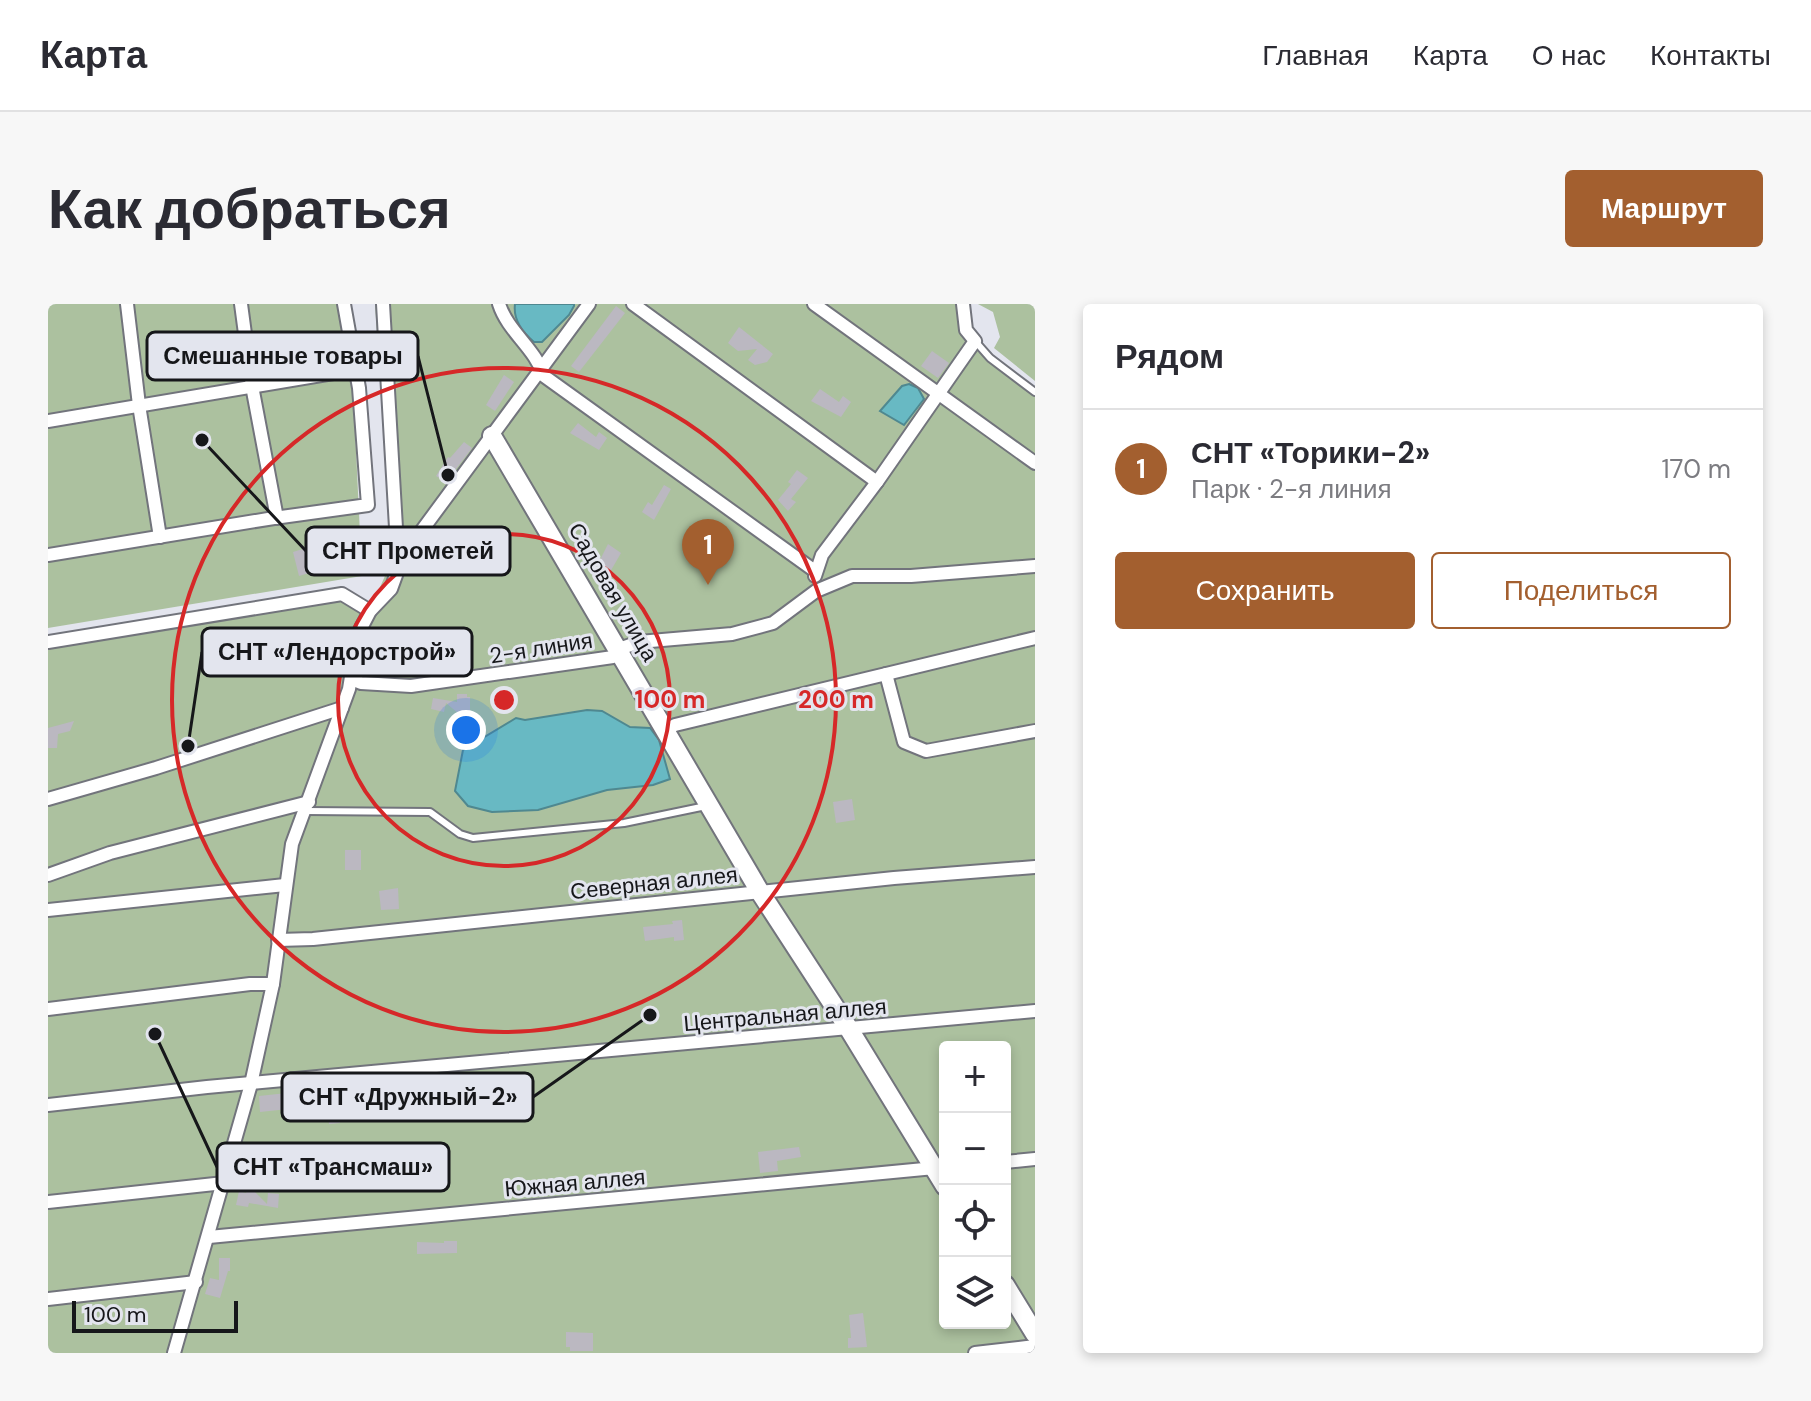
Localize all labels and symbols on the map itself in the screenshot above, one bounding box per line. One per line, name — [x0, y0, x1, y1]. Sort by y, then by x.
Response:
callout: Смешанные товары — [147, 332, 418, 380]
text: Смешанные товары — [163, 340, 403, 371]
street label: Садовая улица — [562, 517, 665, 667]
pin: 1 — [682, 519, 734, 585]
callout: СНТ Прометей — [306, 527, 510, 575]
text: СНТ Прометей — [322, 535, 494, 566]
street label: 2-я линия — [487, 626, 595, 670]
callout: СНТ «Лендорстрой» — [202, 628, 472, 676]
text: СНТ «Лендорстрой» — [218, 636, 456, 667]
text: 100 m — [635, 684, 705, 715]
text: 200 m — [798, 684, 874, 715]
centre of rings — [490, 686, 518, 714]
your location — [446, 710, 486, 750]
street label: Северная аллея — [569, 860, 739, 906]
street label: Центральная аллея — [682, 992, 888, 1038]
callout: СНТ «Дружный-2» — [282, 1073, 533, 1121]
text: СНТ «Дружный-2» — [298, 1081, 518, 1112]
callout: СНТ «Трансмаш» — [217, 1143, 449, 1191]
text: СНТ «Трансмаш» — [233, 1151, 433, 1182]
street label: Южная аллея — [503, 1162, 647, 1204]
scale bar — [72, 1297, 238, 1333]

